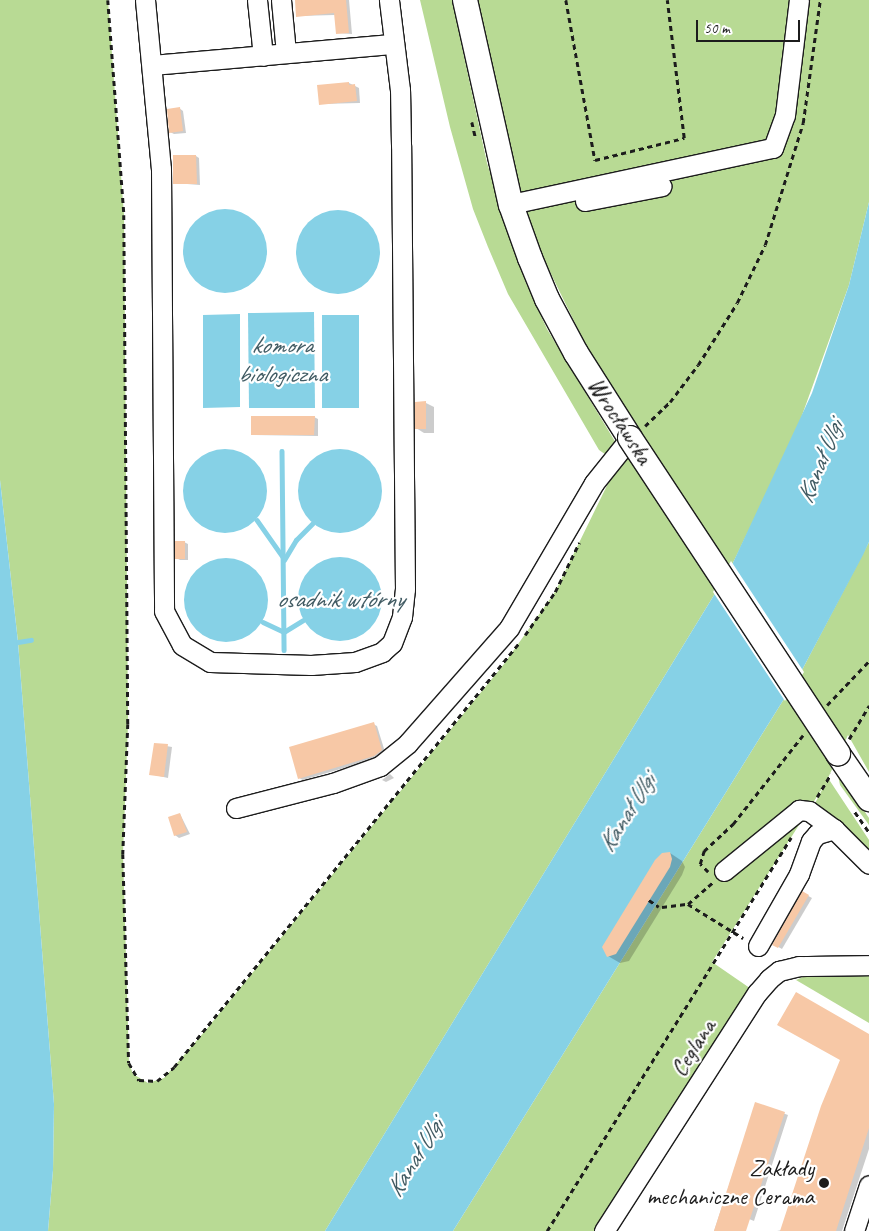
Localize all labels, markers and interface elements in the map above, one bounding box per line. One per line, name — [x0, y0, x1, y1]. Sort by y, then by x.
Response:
scale bar — [699, 10, 803, 42]
text: 50 m — [704, 19, 730, 38]
water label: komora biologiczna — [238, 331, 326, 390]
street label: Wrocławska — [581, 372, 659, 470]
water label: Kanał Ulgi — [790, 417, 850, 507]
water label: osadnik wtórny — [276, 584, 404, 614]
water label: Kanał Ulgi — [592, 769, 662, 857]
street label: Ceglana — [664, 1014, 722, 1082]
water label: Kanał Ulgi — [380, 1114, 450, 1202]
place label: Zakłady mechaniczne Cerama — [646, 1155, 814, 1211]
marker: Zakłady mechaniczne Cerama — [818, 1177, 830, 1189]

